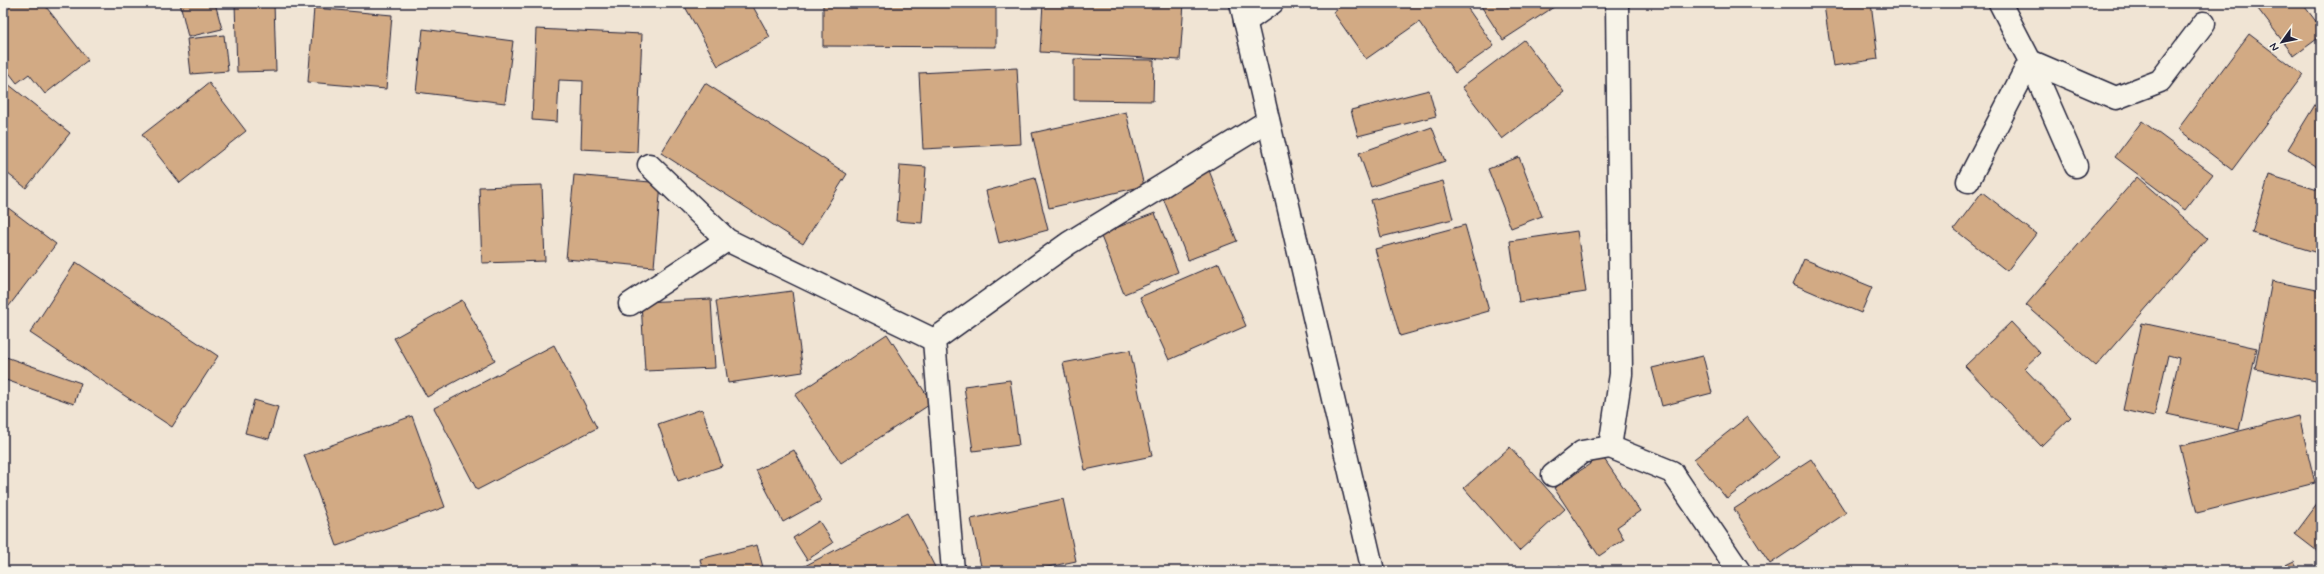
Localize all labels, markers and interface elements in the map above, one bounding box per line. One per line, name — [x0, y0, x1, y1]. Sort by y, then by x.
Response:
north arrow — [2262, 22, 2302, 62]
text: N — [2267, 40, 2282, 54]

